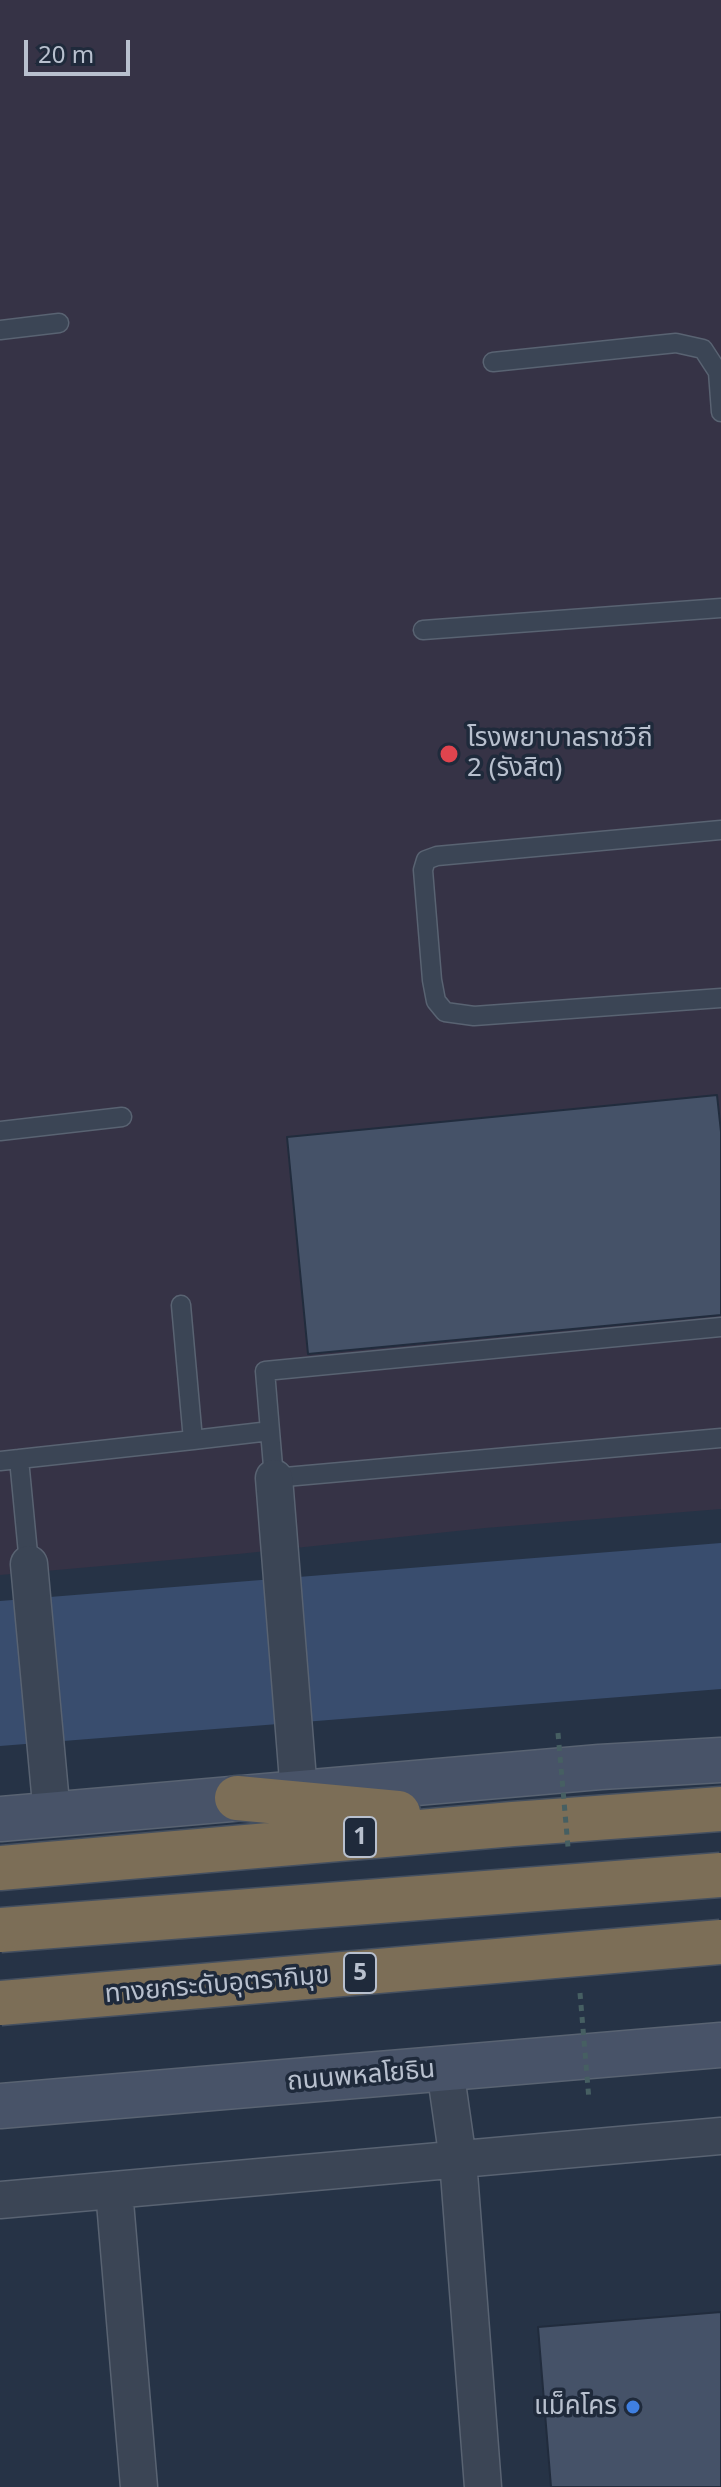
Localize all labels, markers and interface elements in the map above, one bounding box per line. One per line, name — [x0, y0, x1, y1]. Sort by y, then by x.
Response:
scale bar — [28, 24, 134, 74]
text: 20 m — [38, 37, 94, 70]
place label: โรงพยาบาลราชวิถี 2 (รังสิต) — [467, 723, 653, 784]
marker: โรงพยาบาลราชวิถี 2 (รังสิต) — [438, 743, 460, 765]
road number: 1 — [344, 1817, 376, 1857]
road number: 5 — [344, 1953, 376, 1993]
street label: ทางยกระดับอุตราภิมุข — [103, 1960, 331, 2010]
street label: ถนนพหลโยธิน — [286, 2054, 436, 2098]
place label: แม็คโคร — [534, 2391, 617, 2423]
marker: แม็คโคร — [624, 2398, 642, 2416]

